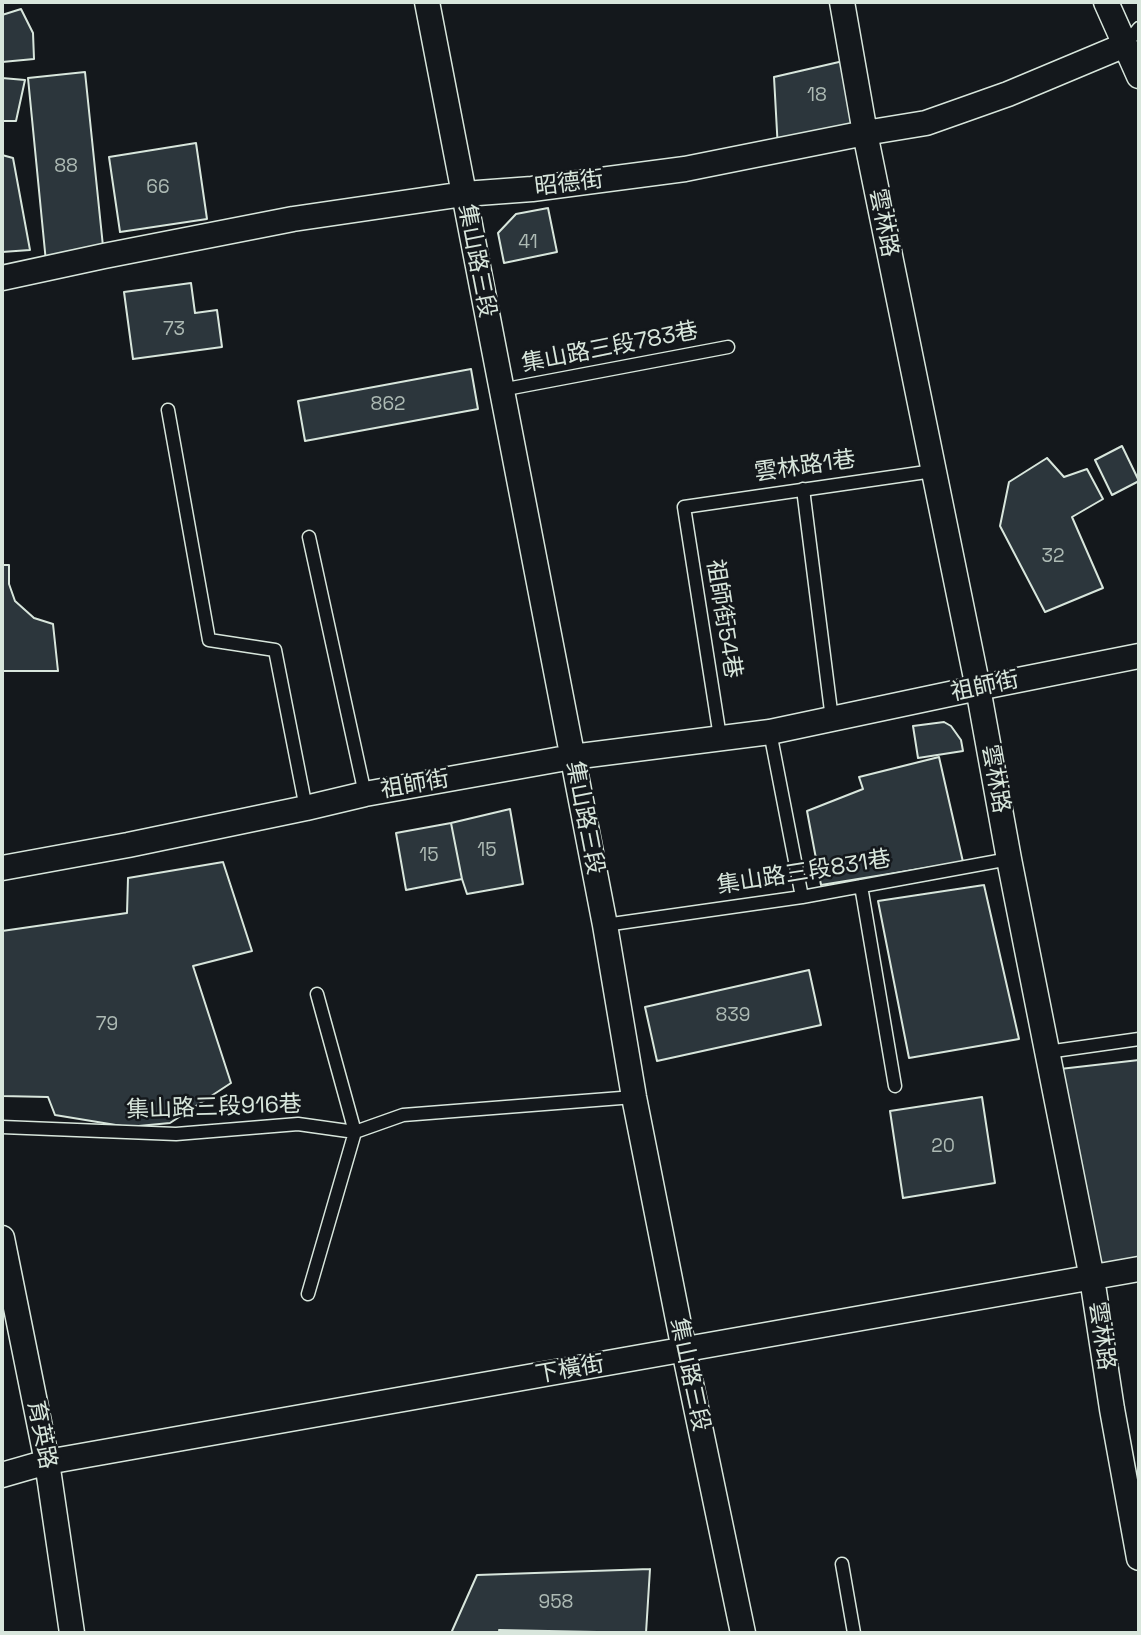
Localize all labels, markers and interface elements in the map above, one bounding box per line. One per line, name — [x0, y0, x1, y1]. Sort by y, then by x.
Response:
house number: 18 — [807, 85, 827, 107]
house number: 88 — [54, 156, 78, 178]
street label: 昭德街 — [533, 166, 605, 202]
house number: 66 — [146, 177, 170, 199]
street label: 雲林路 — [863, 187, 903, 259]
street label: 集山路三段 — [451, 202, 501, 320]
house number: 41 — [518, 232, 538, 254]
street label: 集山路三段783巷 — [519, 317, 701, 379]
house number: 73 — [163, 319, 185, 341]
house number: 862 — [371, 394, 405, 416]
street label: 雲林路1巷 — [753, 446, 857, 488]
house number: 32 — [1042, 546, 1064, 568]
street label: 祖師街54巷 — [700, 558, 746, 680]
street label: 祖師街 — [948, 666, 1022, 708]
street label: 雲林路 — [975, 743, 1015, 815]
street label: 集山路三段 — [559, 759, 609, 877]
street label: 祖師街 — [379, 765, 451, 805]
house number: 15 — [477, 840, 497, 862]
house number: 15 — [419, 845, 439, 867]
street label: 集山路三段831巷 — [715, 846, 893, 900]
house number: 839 — [716, 1005, 750, 1027]
house number: 79 — [96, 1014, 118, 1036]
street label: 集山路三段916巷 — [126, 1091, 302, 1125]
house number: 20 — [931, 1136, 955, 1158]
street label: 雲林路 — [1083, 1300, 1119, 1372]
street label: 集山路三段 — [664, 1316, 714, 1434]
street label: 下橫街 — [534, 1350, 606, 1390]
street label: 育英路 — [21, 1399, 61, 1471]
house number: 958 — [539, 1592, 573, 1614]

